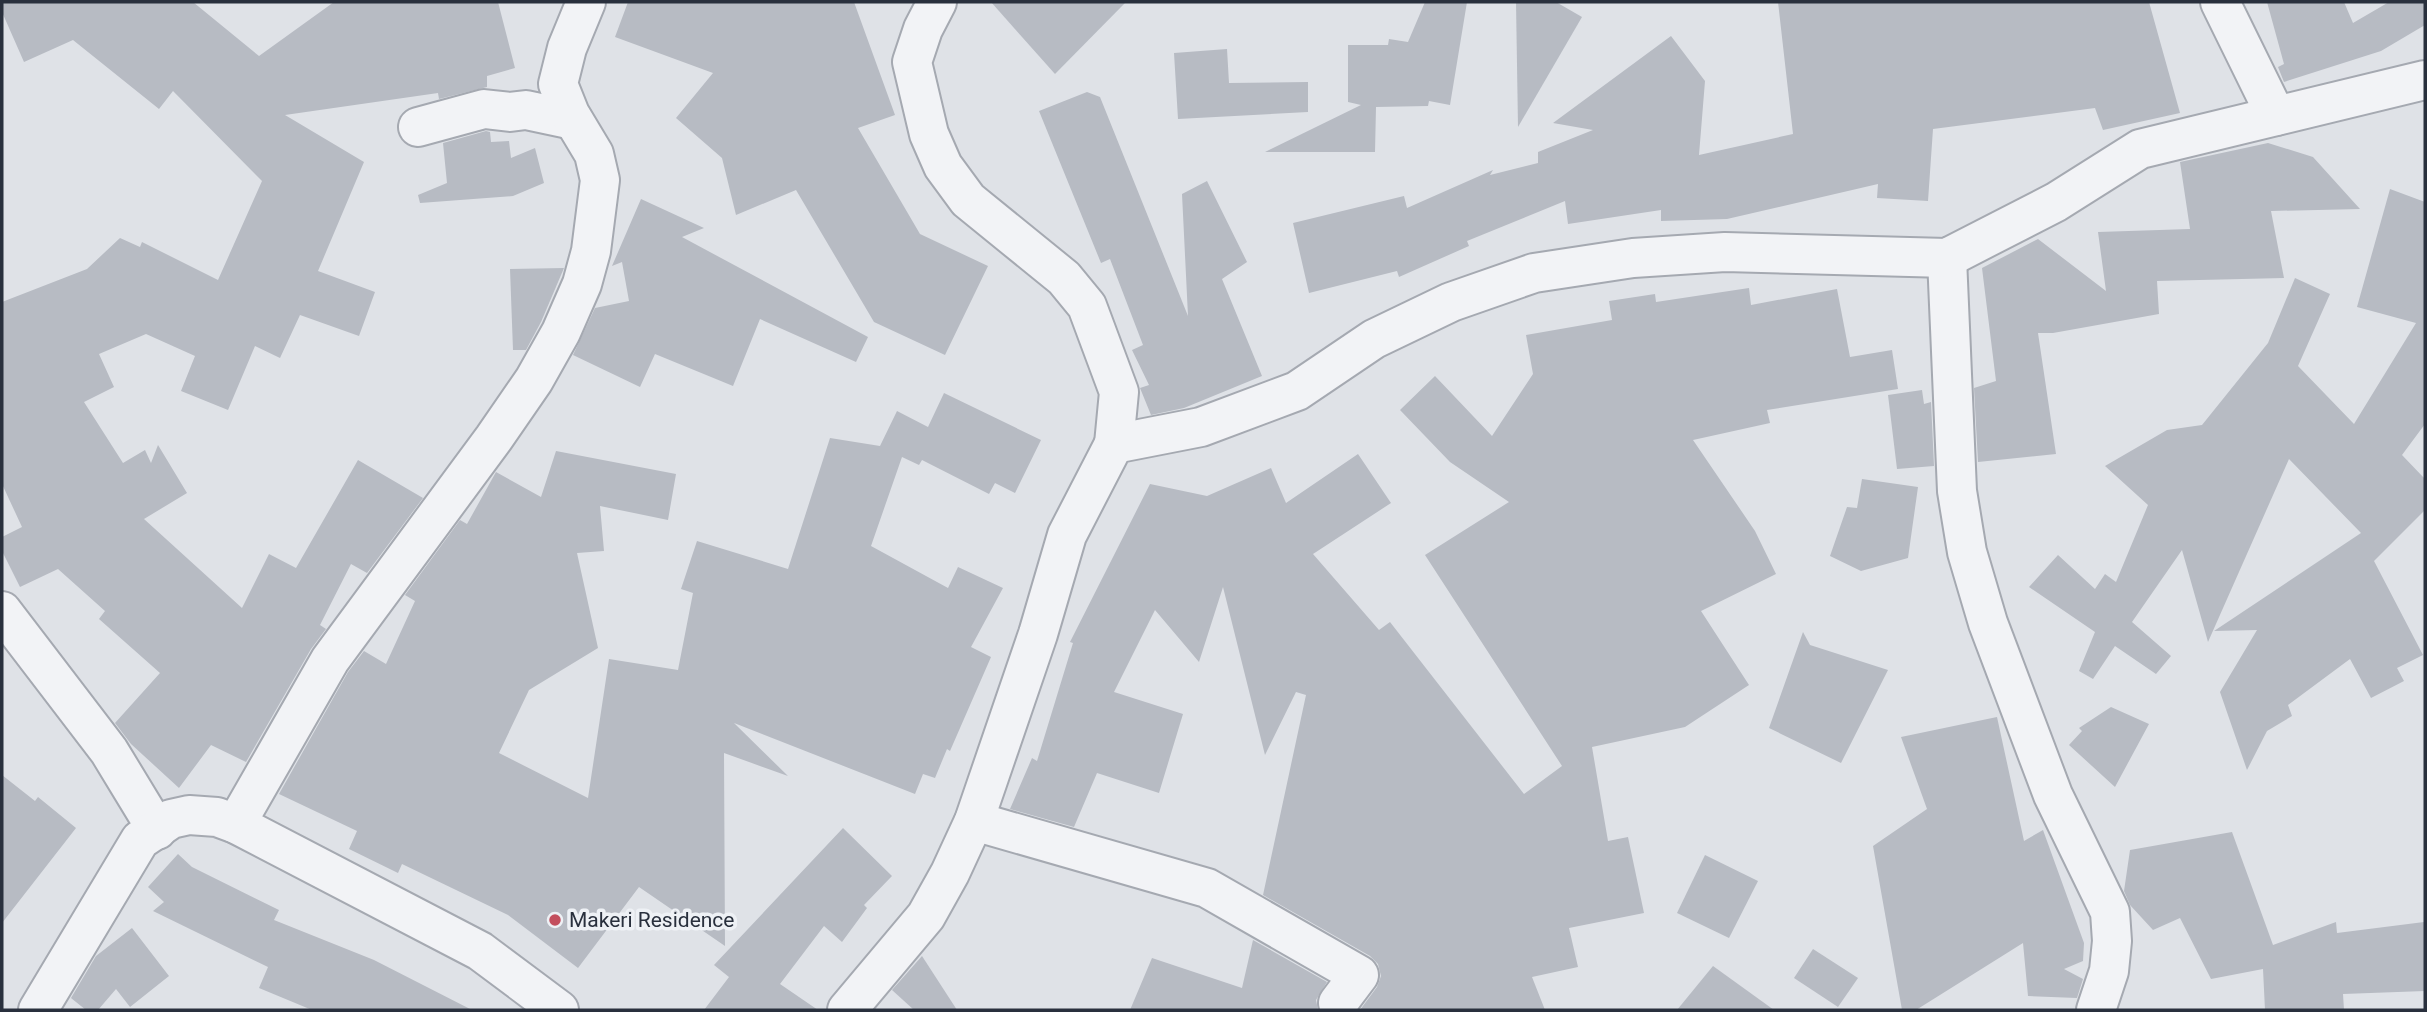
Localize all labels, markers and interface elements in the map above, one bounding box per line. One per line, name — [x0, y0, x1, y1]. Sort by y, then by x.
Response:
place label: Makeri Residence — [569, 908, 735, 932]
marker: Makeri Residence — [547, 912, 563, 928]

